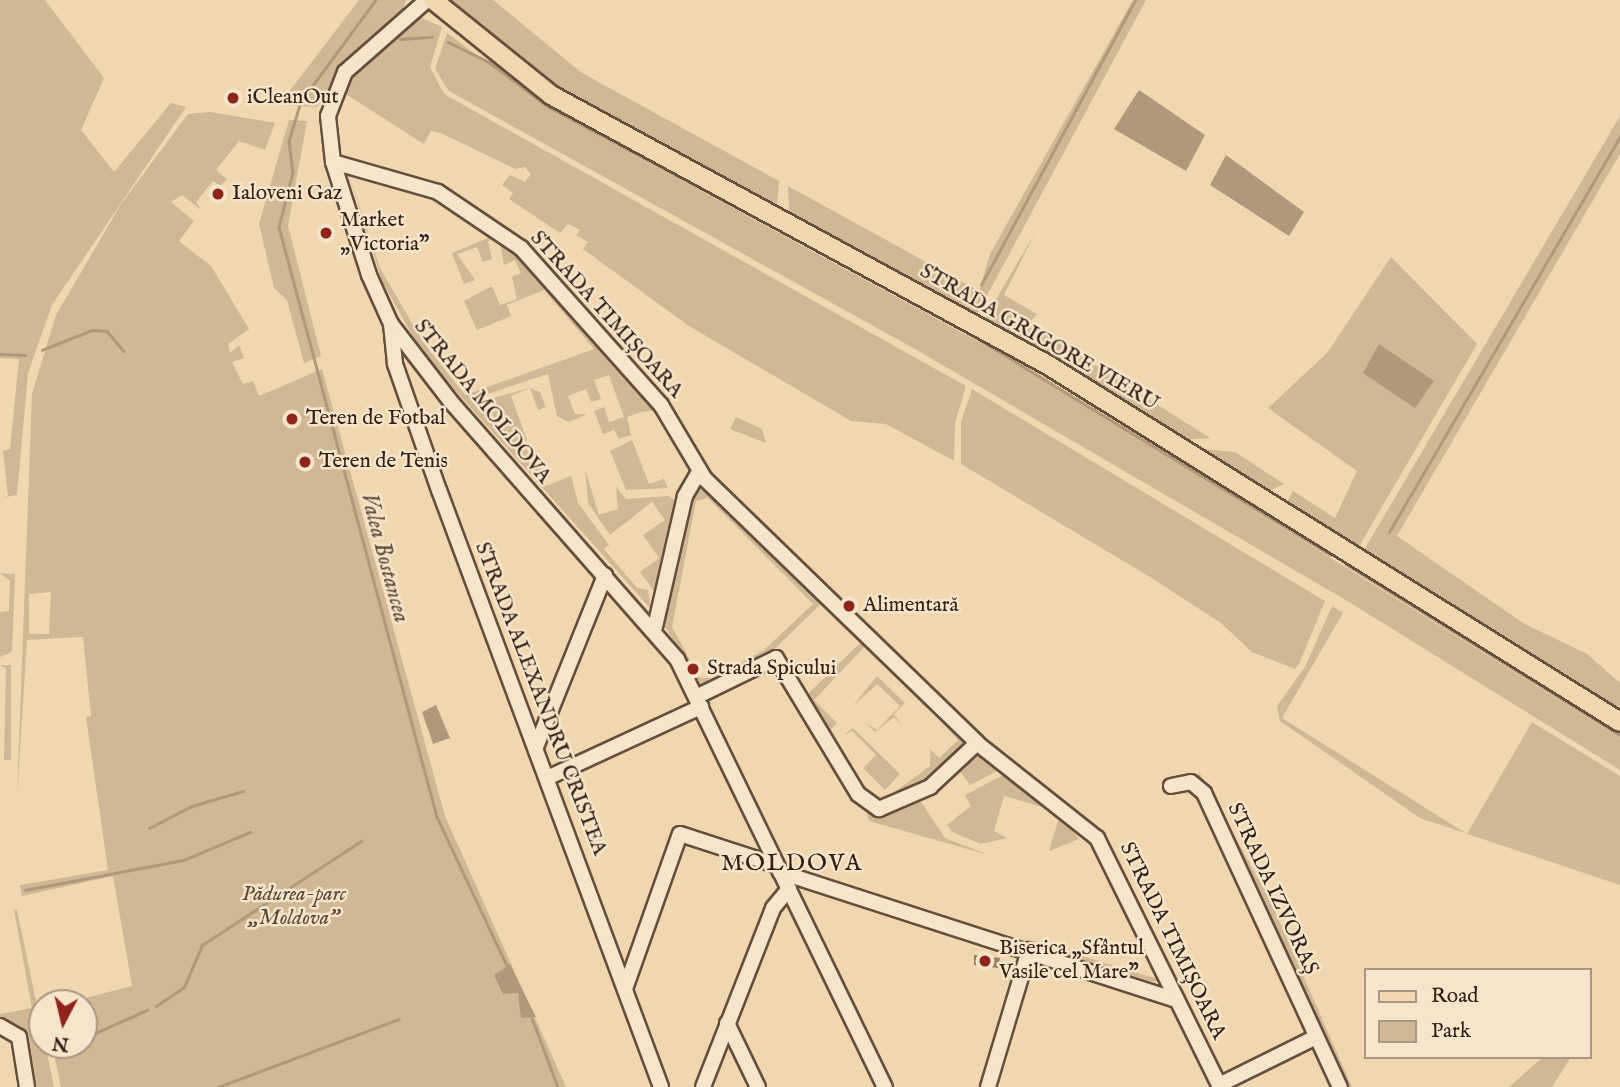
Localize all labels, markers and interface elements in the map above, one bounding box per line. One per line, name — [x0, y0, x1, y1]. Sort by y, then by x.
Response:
place label: iCleanOut — [247, 85, 339, 111]
marker: iCleanOut — [225, 90, 241, 106]
place label: Ialoveni Gaz — [232, 181, 343, 207]
marker: Ialoveni Gaz — [210, 186, 226, 202]
place label: Market „Victoria” — [340, 208, 430, 258]
marker: Market „Victoria” — [318, 225, 334, 241]
street label: STRADA TIMIȘOARA — [524, 226, 688, 404]
street label: STRADA GRIGORE VIERU — [915, 259, 1163, 417]
street label: STRADA MOLDOVA — [408, 315, 556, 489]
place label: Teren de Fotbal — [306, 406, 445, 432]
marker: Teren de Fotbal — [284, 411, 300, 427]
place label: Teren de Tenis — [319, 449, 448, 475]
marker: Teren de Tenis — [297, 454, 313, 470]
water label: Valea Bostancea — [353, 490, 415, 626]
street label: STRADA ALEXANDRU CRISTEA — [469, 539, 611, 859]
place label: Alimentară — [863, 593, 959, 619]
marker: Alimentară — [841, 598, 857, 614]
place label: Strada Spicului — [707, 656, 836, 682]
marker: Strada Spicului — [685, 661, 701, 677]
street label: STRADA IZVORAȘ — [1221, 799, 1323, 979]
street label: STRADA TIMIȘOARA — [1113, 838, 1231, 1044]
district label: MOLDOVA — [722, 850, 862, 878]
park label: Pădurea-parc „Moldova” — [242, 882, 346, 932]
place label: Biserica „Sfântul Vasile cel Mare” — [999, 936, 1144, 986]
marker: Biserica „Sfântul Vasile cel Mare” — [977, 953, 993, 969]
legend — [1364, 968, 1592, 1059]
text: Road — [1431, 983, 1478, 1010]
north arrow — [28, 989, 98, 1059]
text: Park — [1431, 1018, 1471, 1045]
text: N — [51, 1030, 70, 1056]

